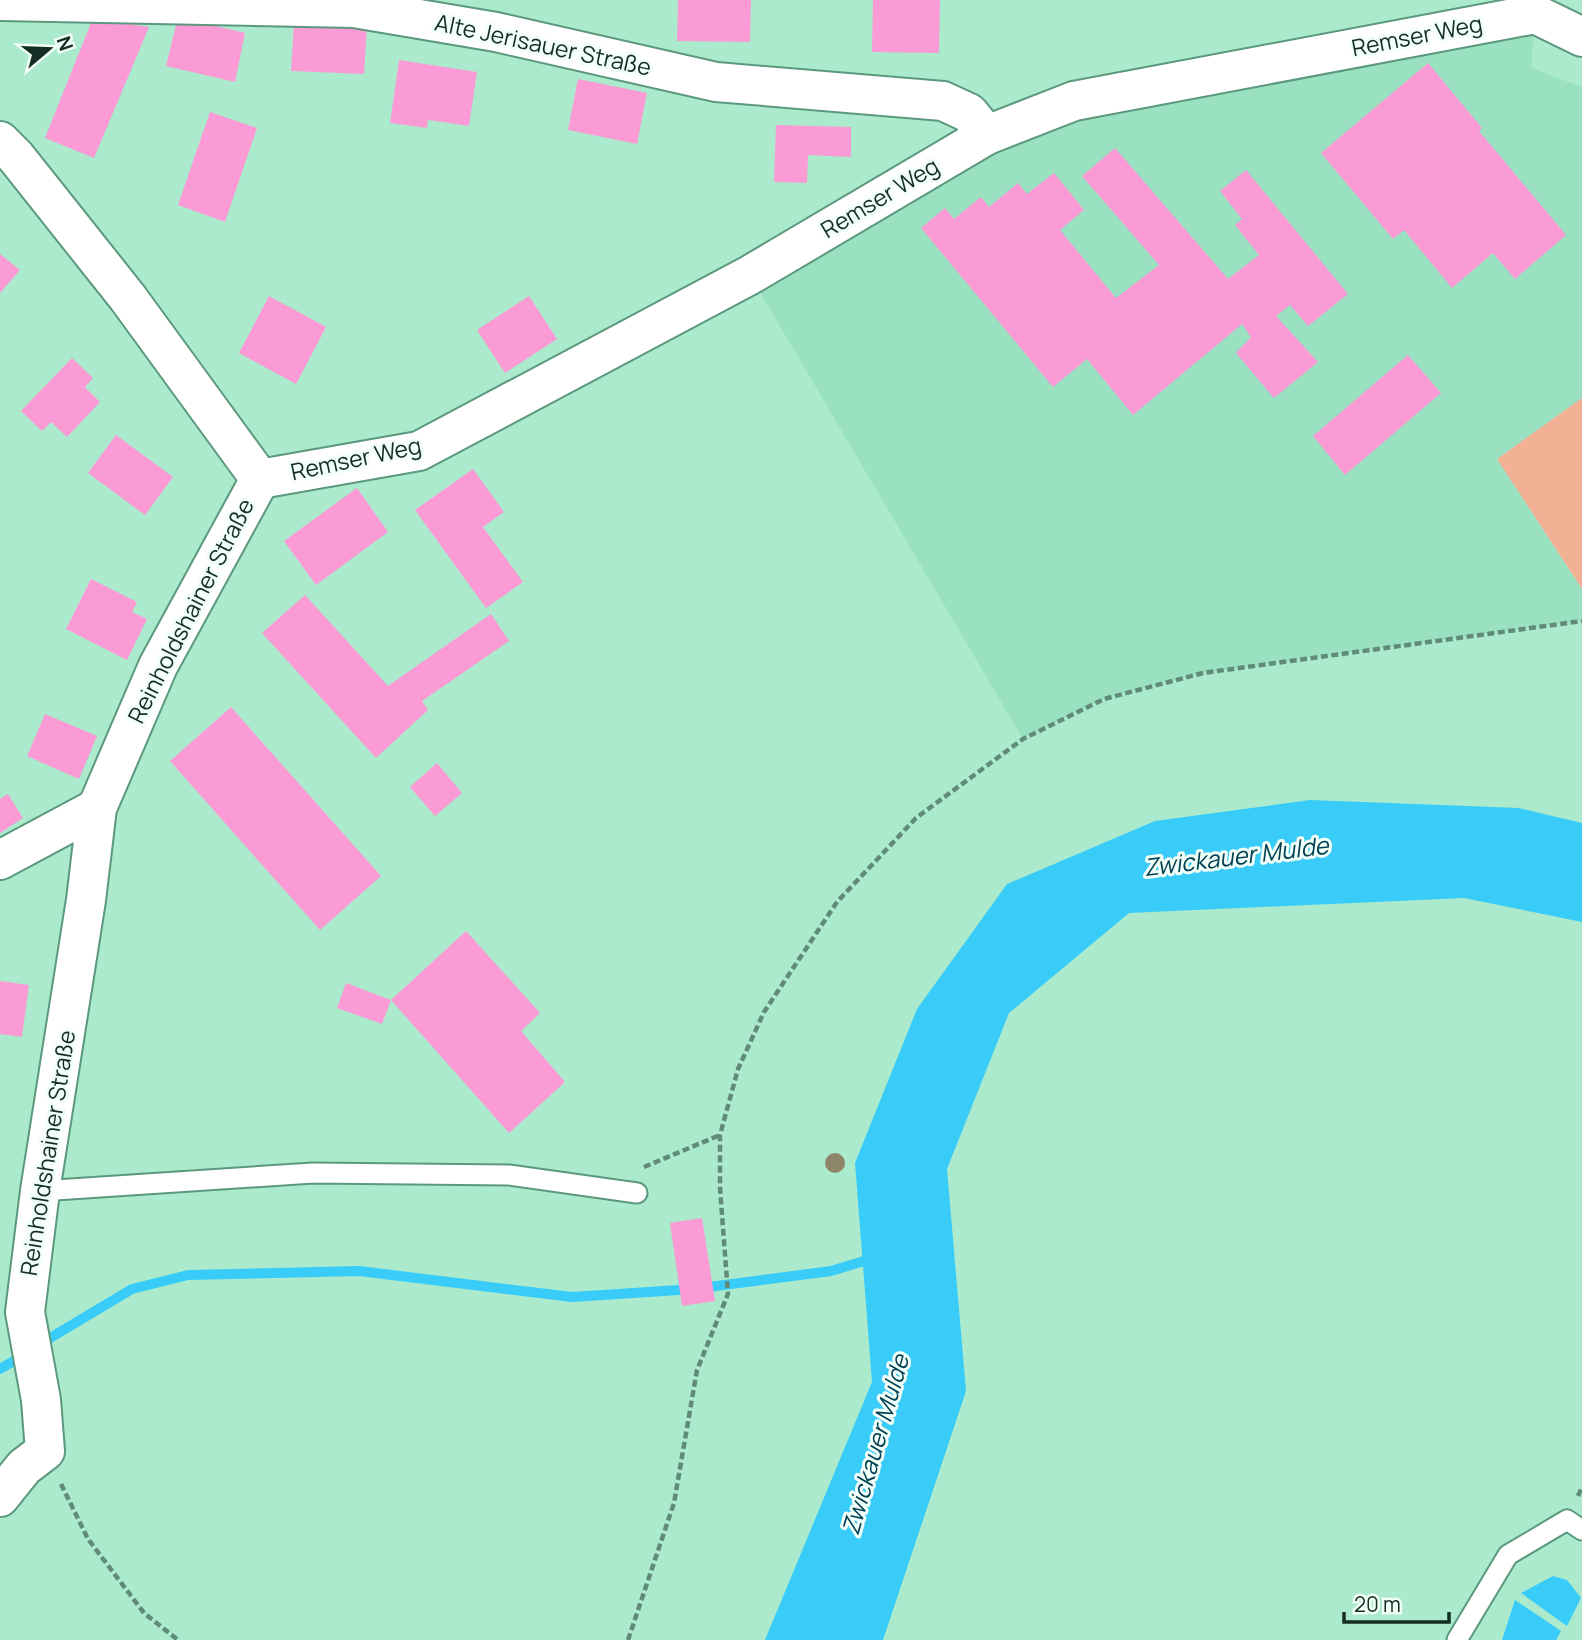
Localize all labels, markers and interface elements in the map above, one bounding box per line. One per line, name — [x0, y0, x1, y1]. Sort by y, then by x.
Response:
street label: Alte Jerisauer Straße — [432, 5, 654, 83]
street label: Remser Weg — [1349, 7, 1485, 63]
north arrow — [14, 14, 84, 84]
text: N — [51, 33, 80, 54]
street label: Remser Weg — [814, 149, 945, 245]
street label: Remser Weg — [288, 429, 424, 487]
street label: Reinholdshainer Straße — [119, 493, 261, 728]
water label: Zwickauer Mulde — [1142, 828, 1332, 883]
street label: Reinholdshainer Straße — [12, 1028, 82, 1278]
water label: Zwickauer Mulde — [833, 1349, 917, 1538]
scale bar — [1344, 1580, 1449, 1624]
text: 20 m — [1354, 1590, 1401, 1618]

